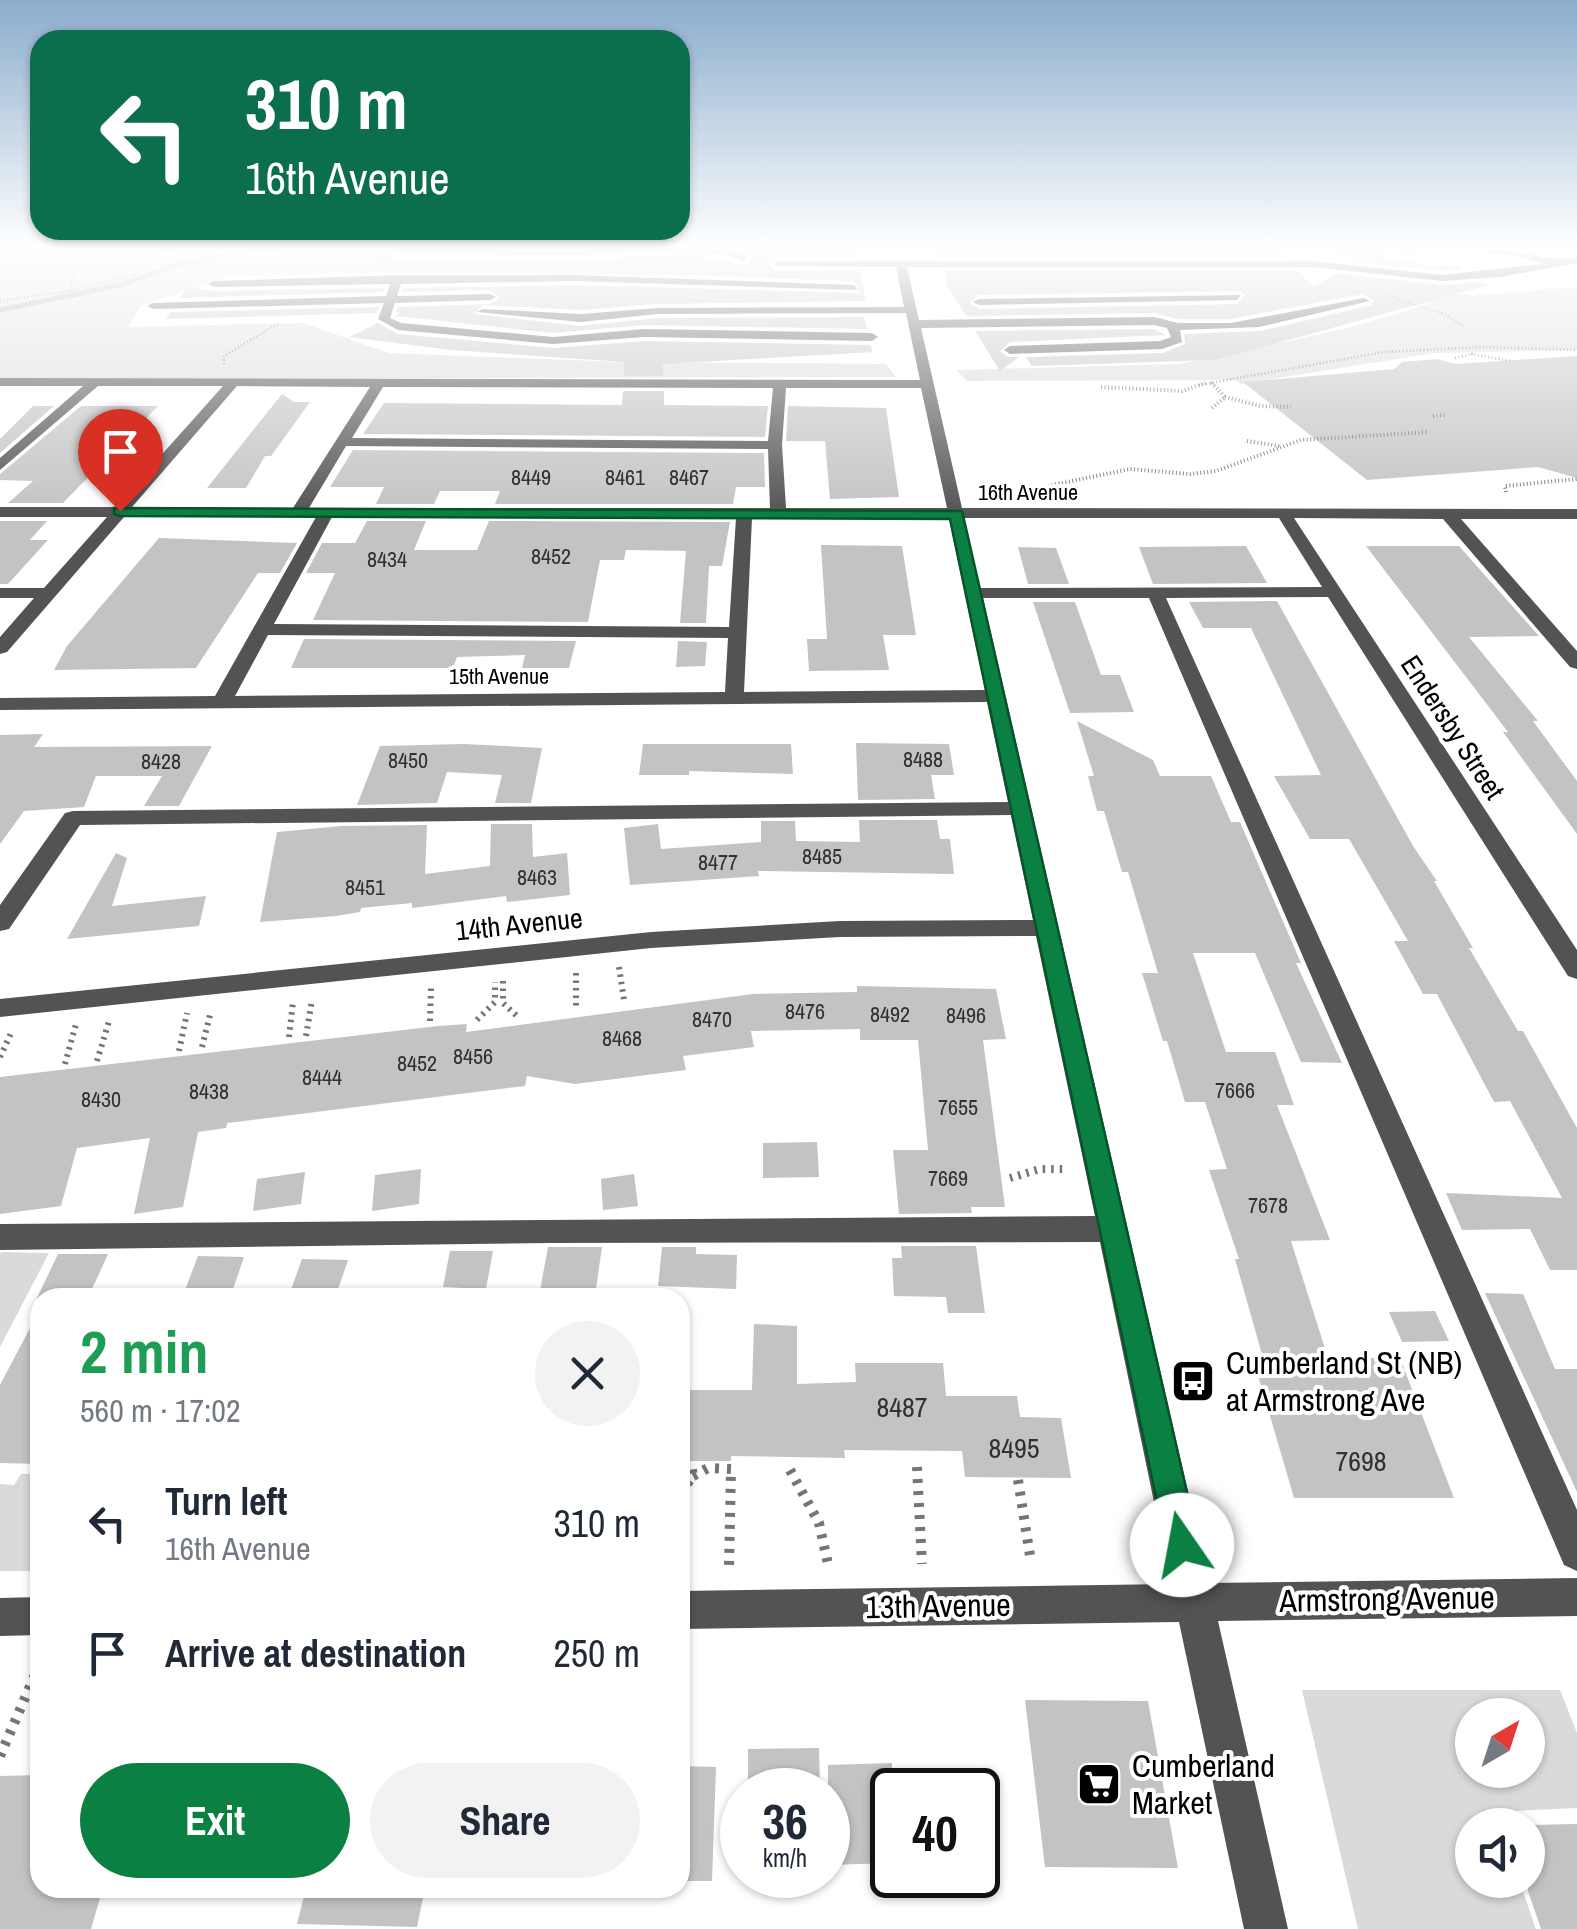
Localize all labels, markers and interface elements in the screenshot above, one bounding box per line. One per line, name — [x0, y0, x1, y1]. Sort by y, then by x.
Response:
text: 310 m — [245, 57, 408, 151]
icon: left — [80, 70, 210, 200]
text: 16th Avenue — [245, 147, 450, 208]
pin — [78, 409, 163, 512]
icon: arrive — [93, 424, 148, 479]
house number: 8449 — [511, 462, 551, 492]
house number: 8461 — [605, 462, 645, 492]
house number: 8467 — [669, 462, 709, 492]
street label: 16th Avenue — [978, 477, 1078, 507]
house number: 8452 — [531, 541, 571, 571]
house number: 8434 — [367, 544, 407, 574]
street label: Endersby Street — [1392, 648, 1514, 806]
street label: 15th Avenue — [449, 661, 549, 691]
house number: 8488 — [903, 744, 943, 774]
house number: 8450 — [388, 745, 428, 775]
house number: 8428 — [141, 746, 181, 776]
house number: 8485 — [802, 841, 842, 871]
house number: 8477 — [698, 847, 738, 877]
house number: 8463 — [517, 862, 557, 892]
house number: 8451 — [345, 872, 385, 902]
street label: 14th Avenue — [454, 898, 584, 950]
house number: 8476 — [785, 996, 825, 1026]
house number: 8492 — [870, 999, 910, 1029]
house number: 8496 — [946, 1000, 986, 1030]
house number: 8470 — [692, 1004, 732, 1034]
house number: 8468 — [602, 1023, 642, 1053]
house number: 8456 — [453, 1041, 493, 1071]
house number: 8452 — [397, 1048, 437, 1078]
house number: 8444 — [302, 1062, 342, 1092]
house number: 7666 — [1215, 1075, 1255, 1105]
house number: 8438 — [189, 1076, 229, 1106]
house number: 8430 — [81, 1084, 121, 1114]
house number: 7655 — [938, 1092, 978, 1122]
house number: 7669 — [928, 1163, 968, 1193]
house number: 7678 — [1248, 1190, 1288, 1220]
text: 2 min — [80, 1311, 209, 1392]
button: close — [535, 1321, 640, 1426]
place label: Cumberland St (NB) at Armstrong Ave — [1226, 1341, 1462, 1421]
bus stop icon: Cumberland St (NB) at Armstrong Ave — [1170, 1358, 1216, 1404]
house number: 8487 — [876, 1388, 928, 1426]
text: 560 m · 17:02 — [80, 1389, 240, 1432]
house number: 8495 — [988, 1429, 1040, 1467]
house number: 7698 — [1335, 1442, 1387, 1480]
text: Turn left — [165, 1476, 287, 1527]
position arrow — [1130, 1493, 1234, 1597]
icon: left — [80, 1496, 135, 1551]
text: 310 m — [553, 1498, 640, 1549]
text: 16th Avenue — [165, 1527, 310, 1570]
street label: Armstrong Avenue — [1278, 1575, 1495, 1622]
street label: 13th Avenue — [865, 1583, 1011, 1628]
icon: arrive — [80, 1626, 135, 1681]
text: Arrive at destination — [165, 1628, 466, 1679]
text: 250 m — [553, 1628, 640, 1679]
north arrow — [1455, 1698, 1545, 1788]
map controls — [1455, 1698, 1545, 1898]
place label: Cumberland Market — [1132, 1744, 1275, 1824]
supermarket icon: Cumberland Market — [1076, 1761, 1122, 1807]
button: Exit — [80, 1763, 350, 1878]
button: Share — [370, 1763, 640, 1878]
speed limit sign: 40 — [870, 1768, 1000, 1898]
text: 36 — [762, 1787, 808, 1855]
button: sound — [1455, 1808, 1545, 1898]
text: km/h — [763, 1841, 807, 1875]

